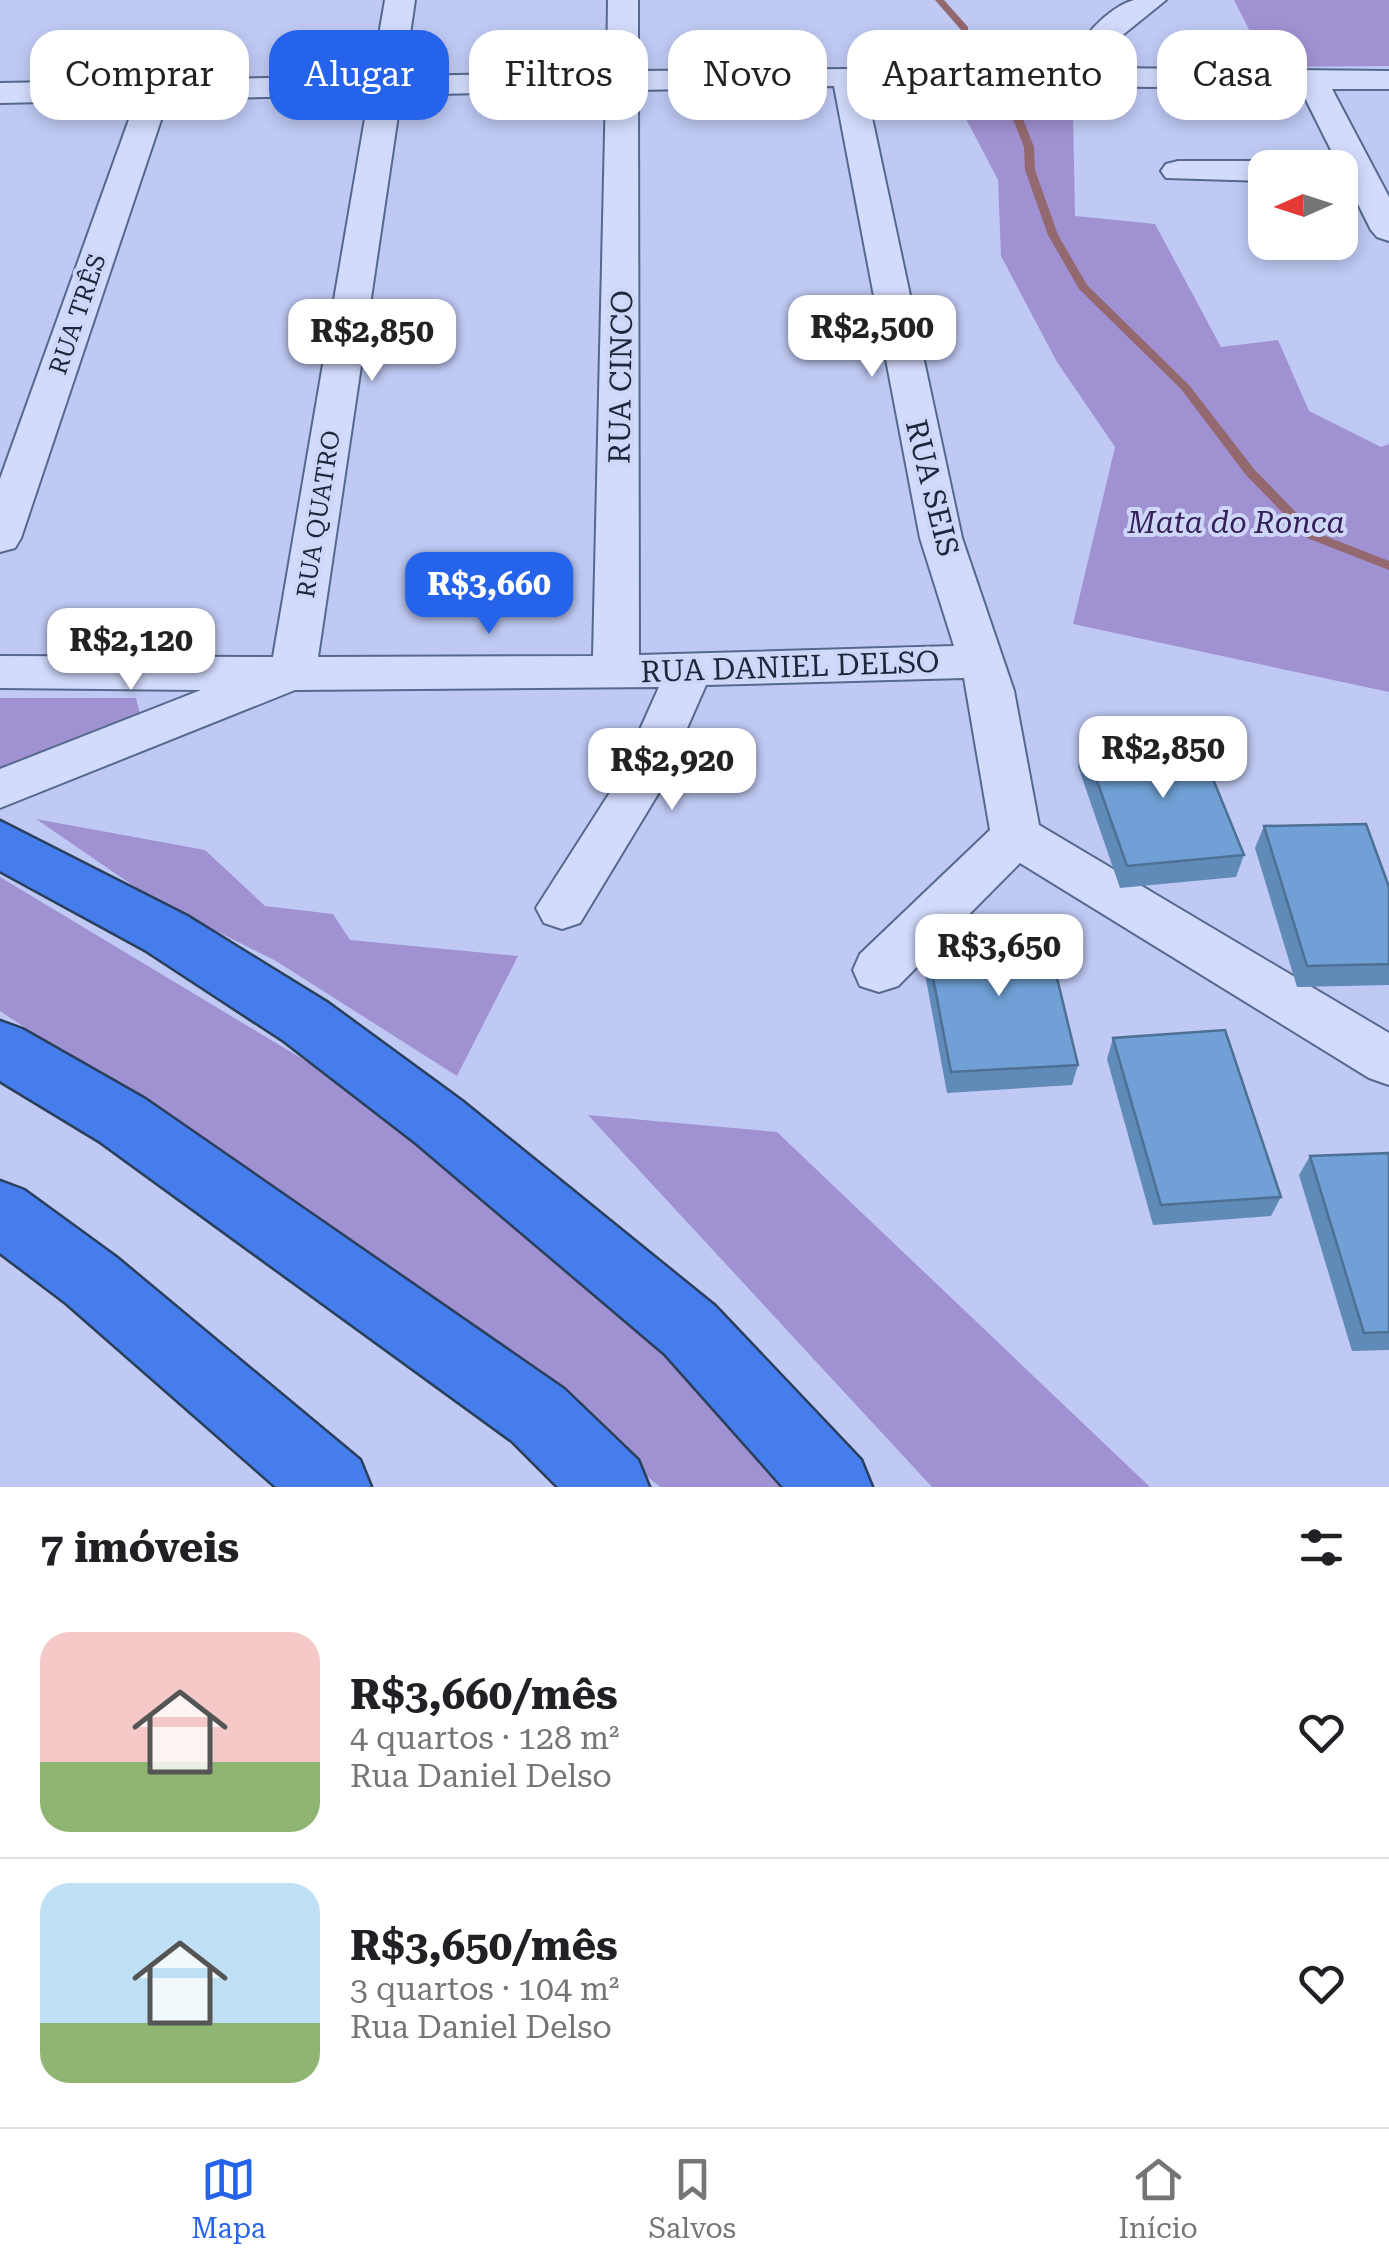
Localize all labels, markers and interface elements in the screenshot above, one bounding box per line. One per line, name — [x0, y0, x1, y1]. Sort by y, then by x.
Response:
chip: Comprar — [30, 30, 249, 120]
chip: Alugar — [269, 30, 449, 120]
chip: Filtros — [469, 30, 648, 120]
chip: Novo — [668, 30, 827, 120]
chip: Apartamento — [847, 30, 1137, 120]
chip: Casa — [1157, 30, 1307, 120]
north arrow — [1248, 150, 1358, 260]
map controls — [1248, 150, 1358, 260]
street label: RUA TRÊS — [43, 250, 112, 378]
street label: RUA CINCO — [601, 290, 640, 464]
pin: R$2,500 — [780, 295, 964, 380]
pin: R$2,850 — [280, 299, 464, 384]
text: R$2,500 — [810, 308, 934, 346]
text: R$2,850 — [310, 312, 434, 350]
street label: RUA SEIS — [899, 416, 966, 560]
street label: RUA QUATRO — [291, 428, 346, 600]
park label: Mata do Ronca — [1127, 505, 1345, 540]
pin: R$3,660 — [397, 552, 581, 637]
text: R$3,660 — [427, 565, 551, 603]
pin: R$2,120 — [39, 608, 223, 693]
text: R$2,120 — [69, 621, 193, 659]
street label: RUA DANIEL DELSO — [640, 644, 940, 689]
pin: R$2,850 — [1071, 716, 1255, 801]
pin: R$2,920 — [580, 728, 764, 813]
text: R$2,850 — [1101, 729, 1225, 767]
text: R$2,920 — [610, 741, 734, 779]
pin: R$3,650 — [907, 914, 1091, 999]
text: R$3,650 — [937, 927, 1061, 965]
icon: filters — [1294, 1520, 1349, 1575]
text: 7 imóveis — [40, 1523, 239, 1572]
text: R$3,660/mês — [350, 1670, 618, 1719]
icon: home — [120, 1672, 240, 1792]
icon: heart — [1294, 1705, 1349, 1760]
text: 4 quartos · 128 m² — [350, 1719, 619, 1757]
text: Rua Daniel Delso — [350, 1757, 612, 1795]
text: R$3,650/mês — [350, 1921, 618, 1970]
icon: home — [120, 1923, 240, 2043]
icon: heart — [1294, 1956, 1349, 2011]
text: 3 quartos · 104 m² — [350, 1970, 619, 2008]
text: Rua Daniel Delso — [350, 2008, 612, 2046]
tab: Mapa — [191, 2152, 266, 2245]
tab: Salvos — [648, 2152, 736, 2245]
tab: Início — [1118, 2152, 1198, 2245]

